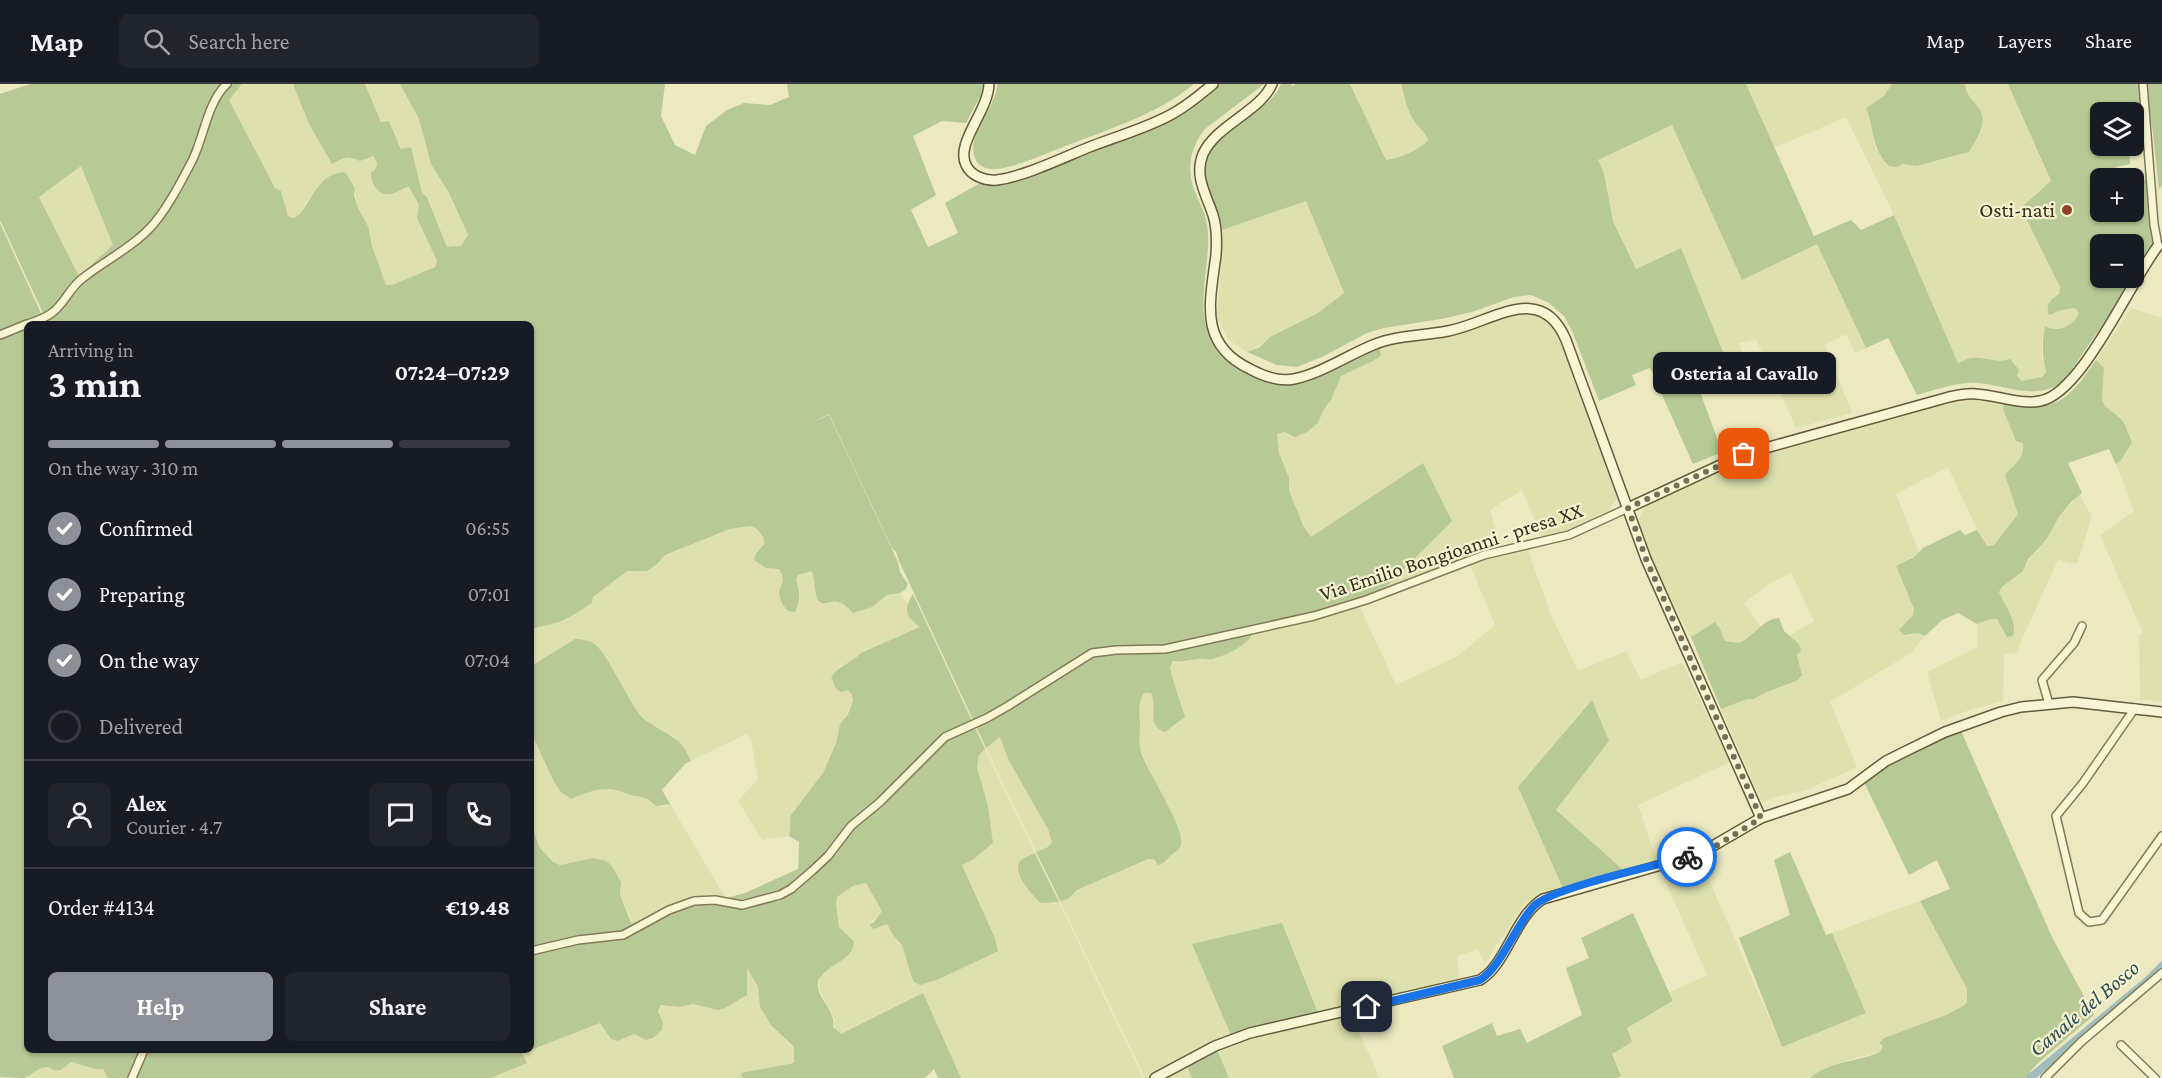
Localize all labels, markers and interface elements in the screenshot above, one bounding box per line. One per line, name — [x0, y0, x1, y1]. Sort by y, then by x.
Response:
search box — [119, 14, 539, 68]
icon: search — [140, 25, 173, 58]
text: Map — [30, 26, 83, 57]
text: Search here — [188, 29, 289, 54]
text: Map — [1926, 29, 1965, 53]
text: Layers — [1998, 29, 2052, 53]
text: Share — [2085, 29, 2132, 53]
map controls — [2090, 102, 2144, 288]
button: layers — [2090, 102, 2144, 156]
button: + — [2090, 168, 2144, 222]
place label: Osti-nati — [1979, 198, 2056, 222]
marker: Osti-nati — [2060, 203, 2074, 217]
button: − — [2090, 234, 2144, 288]
text: Arriving in — [48, 339, 133, 361]
callout: Osteria al Cavallo — [1652, 352, 1836, 394]
text: 07:24–07:29 — [395, 360, 510, 385]
text: 3 min — [48, 362, 141, 405]
text: Osteria al Cavallo — [1670, 362, 1819, 384]
pin — [1718, 428, 1769, 479]
icon: bag — [1727, 437, 1760, 470]
text: On the way · 310 m — [48, 457, 198, 479]
street label: Via Emilio Bongioanni - presa XX — [1316, 498, 1586, 606]
icon: check — [48, 512, 81, 545]
text: Confirmed — [99, 516, 193, 541]
text: 06:55 — [465, 517, 510, 539]
icon: check — [48, 578, 81, 611]
text: Preparing — [99, 582, 185, 607]
text: 07:01 — [468, 583, 510, 605]
icon: check — [48, 644, 81, 677]
text: On the way — [99, 648, 199, 673]
text: 07:04 — [464, 649, 510, 671]
text: Delivered — [99, 714, 183, 739]
button: person — [48, 783, 111, 846]
button: chat — [369, 783, 432, 846]
button: phone — [447, 783, 510, 846]
text: Alex — [126, 791, 167, 816]
text: Courier · 4.7 — [126, 816, 222, 838]
courier — [1657, 827, 1717, 887]
icon: bike — [1671, 841, 1704, 874]
text: Order #4134 — [48, 895, 155, 920]
text: €19.48 — [445, 895, 510, 920]
water label: Canale del Bosco — [2024, 955, 2144, 1061]
button: Help — [48, 972, 273, 1041]
button: Share — [285, 972, 510, 1041]
pin — [1341, 981, 1392, 1032]
icon: home — [1350, 990, 1383, 1023]

